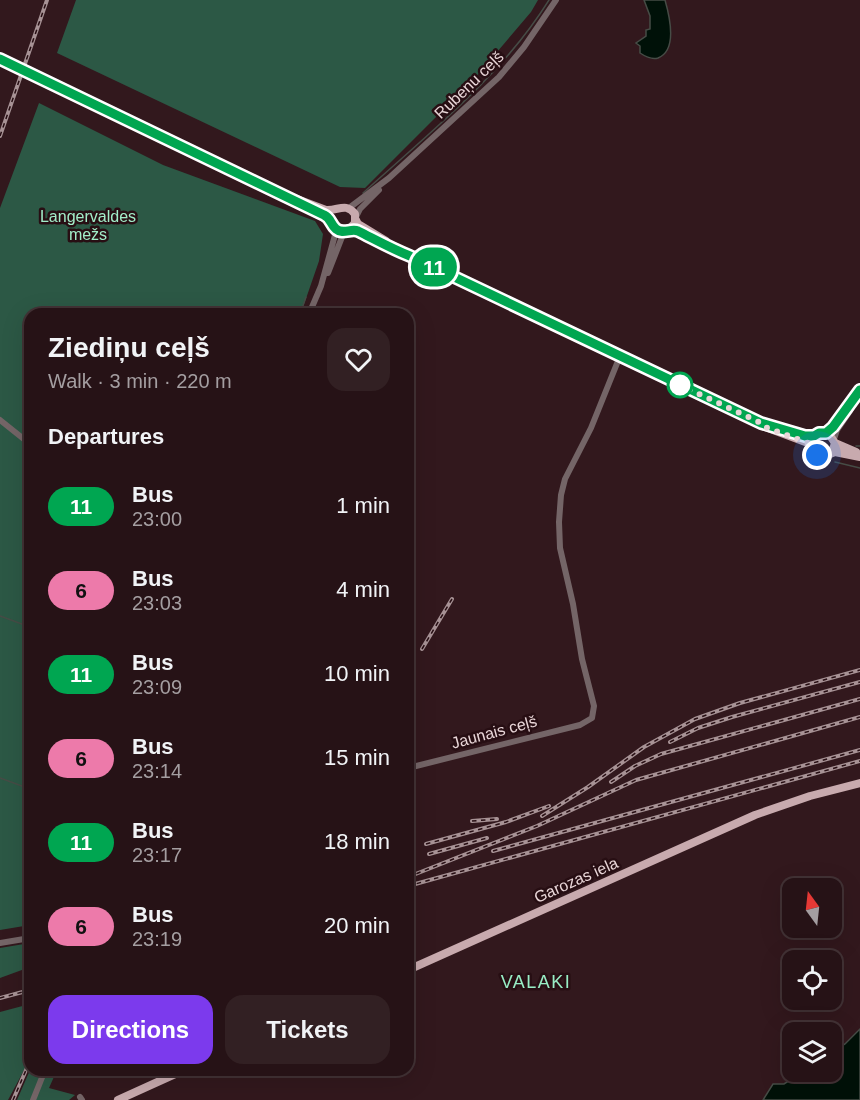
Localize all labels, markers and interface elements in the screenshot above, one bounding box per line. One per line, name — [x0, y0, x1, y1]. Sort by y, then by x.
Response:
street label: Rubeņu ceļš — [431, 48, 507, 122]
park label: Langervaldes mežs — [40, 208, 136, 243]
line badge: 11 — [407, 248, 461, 286]
text: 11 — [423, 256, 445, 279]
button: heart — [327, 328, 390, 391]
text: Ziediņu ceļš — [48, 332, 210, 363]
text: Walk · 3 min · 220 m — [48, 370, 232, 392]
unlabelled marker — [667, 372, 693, 398]
text: Departures — [48, 424, 164, 449]
your location — [802, 440, 832, 470]
text: Bus — [132, 482, 174, 507]
text: 1 min — [336, 493, 390, 518]
text: 11 — [70, 495, 92, 518]
text: 23:00 — [132, 508, 182, 530]
text: Bus — [132, 566, 174, 591]
text: 4 min — [336, 577, 390, 602]
text: 6 — [75, 579, 87, 602]
text: 23:03 — [132, 592, 182, 614]
text: Bus — [132, 650, 174, 675]
text: 10 min — [324, 661, 390, 686]
text: 11 — [70, 663, 92, 686]
text: 23:09 — [132, 676, 182, 698]
street label: Jaunais ceļš — [449, 712, 539, 752]
text: Bus — [132, 734, 174, 759]
text: 15 min — [324, 745, 390, 770]
text: 6 — [75, 747, 87, 770]
text: 23:14 — [132, 760, 182, 782]
text: Bus — [132, 818, 174, 843]
text: 18 min — [324, 829, 390, 854]
text: 11 — [70, 831, 92, 854]
text: 23:17 — [132, 844, 182, 866]
street label: Garozas iela — [532, 854, 621, 906]
north arrow — [782, 878, 842, 938]
map controls — [782, 878, 842, 1082]
text: Bus — [132, 902, 174, 927]
text: 20 min — [324, 913, 390, 938]
text: 6 — [75, 915, 87, 938]
text: 23:19 — [132, 928, 182, 950]
button: locate — [782, 950, 842, 1010]
district label: VALAKI — [501, 972, 571, 992]
button: Directions — [48, 995, 213, 1064]
button: Tickets — [225, 995, 390, 1064]
button: layers — [782, 1022, 842, 1082]

